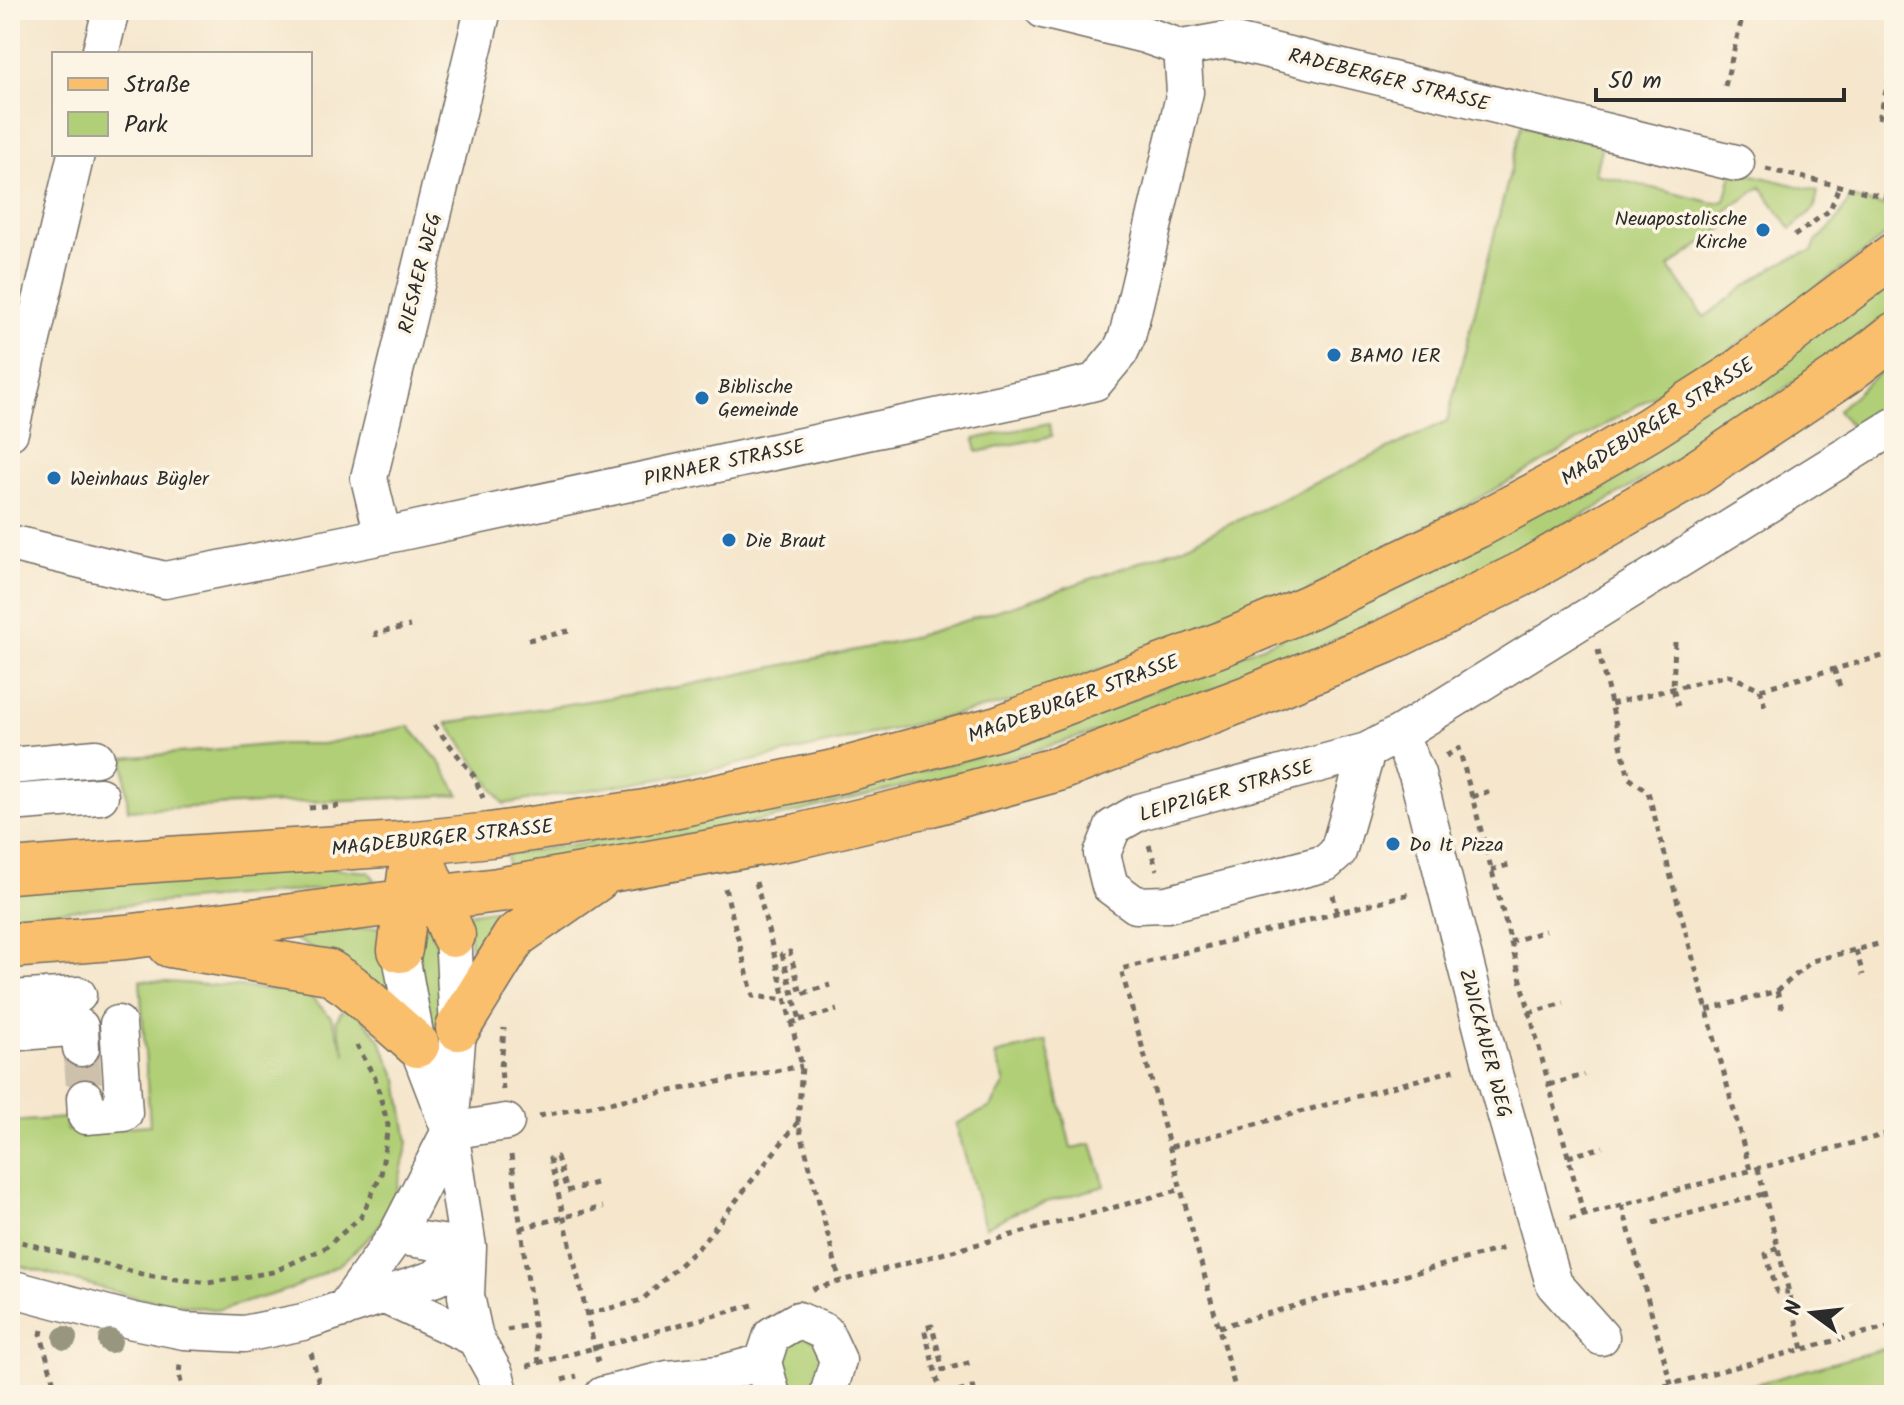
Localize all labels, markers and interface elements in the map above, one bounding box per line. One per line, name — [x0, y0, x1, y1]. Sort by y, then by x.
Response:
street label: RADEBERGER STRASSE — [1285, 40, 1494, 122]
legend — [52, 52, 312, 156]
scale bar — [1596, 52, 1844, 102]
text: 50 m — [1608, 62, 1662, 101]
text: Straße — [124, 66, 190, 105]
text: Park — [124, 106, 168, 145]
place label: Neuapostolische Kirche — [1615, 204, 1747, 259]
street label: RIESAER WEG — [390, 210, 451, 337]
marker: Neuapostolische Kirche — [1754, 221, 1772, 239]
place label: BAMO IER — [1350, 341, 1441, 373]
marker: BAMO IER — [1325, 346, 1343, 364]
street label: MAGDEBURGER STRASSE — [1555, 349, 1762, 495]
place label: Biblische Gemeinde — [718, 372, 799, 427]
marker: Biblische Gemeinde — [693, 389, 711, 407]
street label: PIRNAER STRASSE — [641, 431, 809, 497]
place label: Weinhaus Bügler — [70, 464, 210, 496]
marker: Weinhaus Bügler — [45, 469, 63, 487]
place label: Die Braut — [745, 526, 826, 558]
marker: Die Braut — [720, 531, 738, 549]
street label: MAGDEBURGER STRASSE — [963, 646, 1185, 753]
street label: LEIPZIGER STRASSE — [1136, 751, 1319, 832]
street label: MAGDEBURGER STRASSE — [330, 811, 556, 867]
place label: Do It Pizza — [1409, 830, 1504, 862]
marker: Do It Pizza — [1384, 835, 1402, 853]
street label: ZWICKAUER WEG — [1449, 965, 1519, 1122]
north arrow — [1772, 1273, 1852, 1353]
text: N — [1776, 1297, 1814, 1320]

